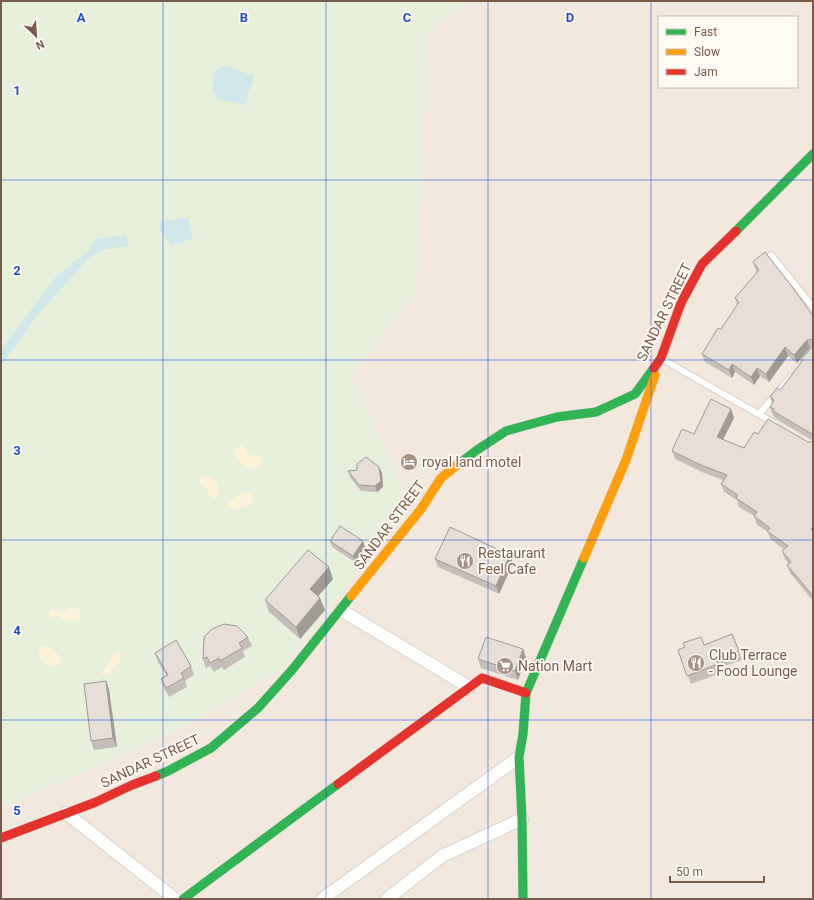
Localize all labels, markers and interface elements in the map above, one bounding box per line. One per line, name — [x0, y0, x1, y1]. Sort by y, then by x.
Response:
text: A — [77, 10, 86, 25]
text: B — [240, 10, 248, 25]
text: C — [403, 10, 412, 25]
text: D — [566, 10, 574, 25]
north arrow — [16, 16, 56, 56]
legend — [658, 16, 798, 88]
text: Fast — [694, 25, 717, 39]
text: N — [34, 37, 46, 52]
text: Slow — [694, 45, 720, 59]
text: Jam — [694, 65, 718, 79]
text: 1 — [13, 83, 21, 98]
street label: SANDAR STREET — [633, 260, 695, 364]
text: 2 — [13, 263, 21, 278]
text: 3 — [13, 443, 21, 458]
hotel icon: royal land motel — [399, 452, 419, 472]
place label: royal land motel — [422, 454, 521, 470]
street label: SANDAR STREET — [350, 477, 428, 573]
place label: Restaurant Feel Cafe — [478, 545, 546, 577]
restaurant icon: Restaurant Feel Cafe — [455, 551, 475, 571]
text: 4 — [13, 623, 21, 638]
place label: Club Terrace - Food Lounge — [709, 647, 798, 679]
restaurant icon: Club Terrace - Food Lounge — [686, 653, 706, 673]
supermarket icon: Nation Mart — [495, 656, 515, 676]
place label: Nation Mart — [518, 658, 593, 674]
street label: SANDAR STREET — [98, 731, 203, 791]
text: 5 — [13, 803, 21, 818]
scale bar — [670, 858, 764, 884]
text: 50 m — [676, 865, 703, 879]

